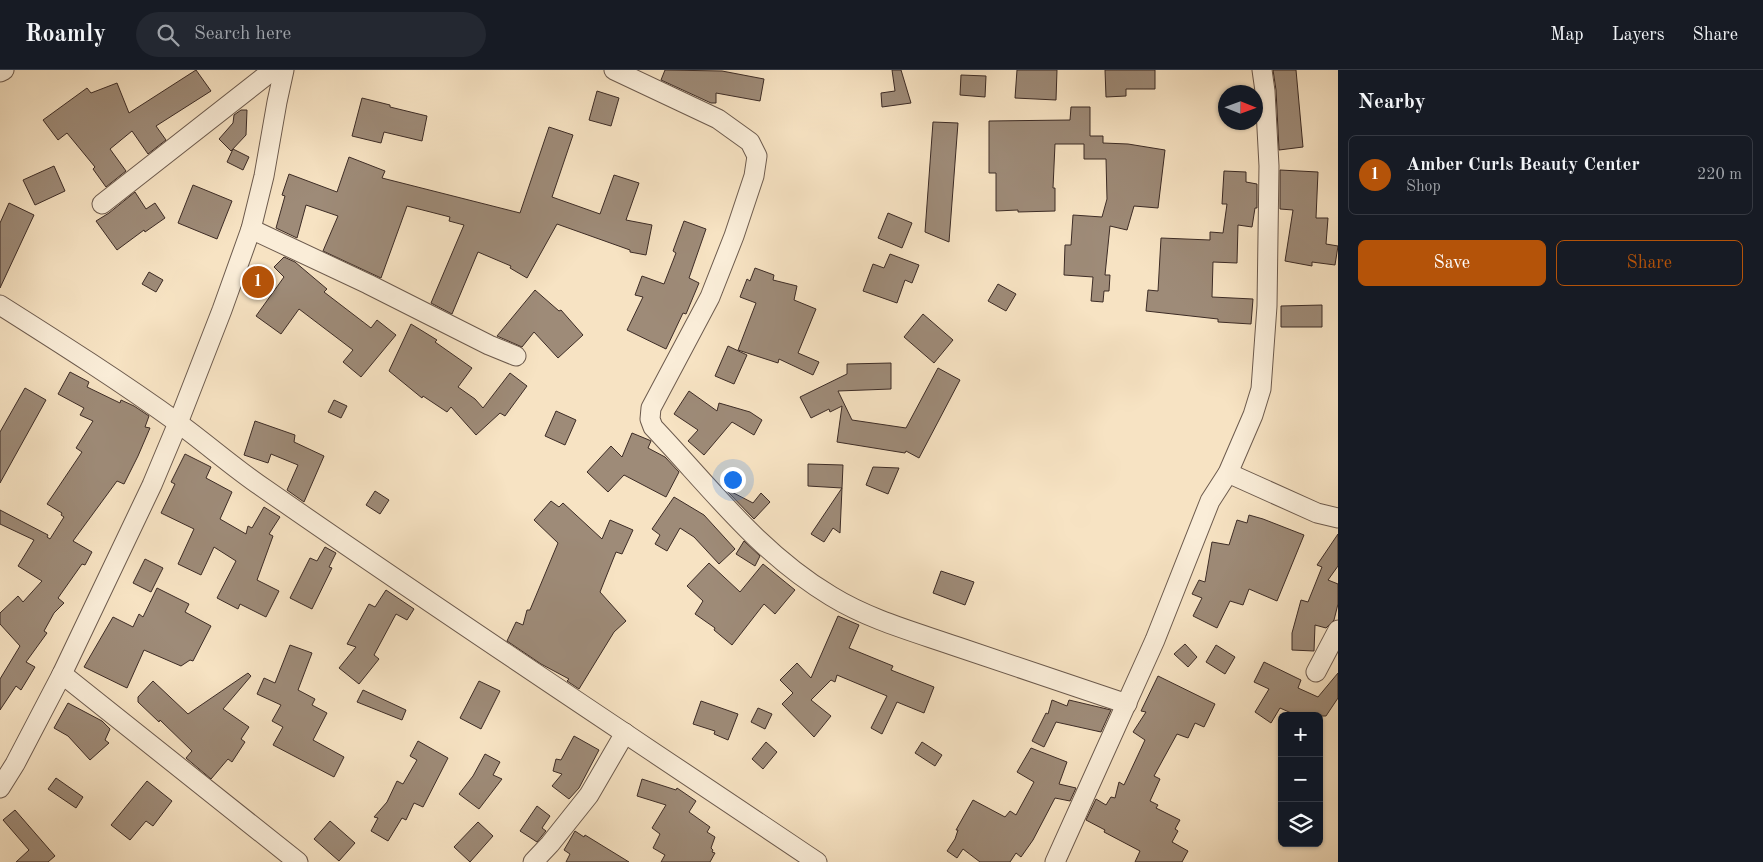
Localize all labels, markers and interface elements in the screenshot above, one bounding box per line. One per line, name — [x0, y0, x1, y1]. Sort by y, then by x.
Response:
search box — [136, 12, 486, 57]
icon: search — [154, 21, 182, 49]
text: Roamly — [25, 23, 106, 47]
text: Search here — [194, 25, 291, 44]
text: Map — [1550, 26, 1584, 44]
text: Layers — [1612, 26, 1664, 44]
text: Share — [1692, 26, 1738, 44]
north arrow — [1218, 85, 1263, 130]
text: Nearby — [1358, 92, 1426, 113]
text: Amber Curls Beauty Center — [1406, 156, 1640, 175]
text: 1 — [1370, 167, 1380, 183]
text: 220 m — [1697, 167, 1742, 183]
text: Shop — [1406, 179, 1441, 195]
button: Save — [1358, 240, 1546, 286]
button: Share — [1556, 240, 1743, 286]
pin: 1 — [242, 263, 274, 301]
your location — [720, 467, 746, 493]
map controls — [1278, 712, 1323, 847]
button: + — [1278, 712, 1323, 757]
button: − — [1278, 757, 1323, 802]
button: layers — [1278, 802, 1323, 847]

